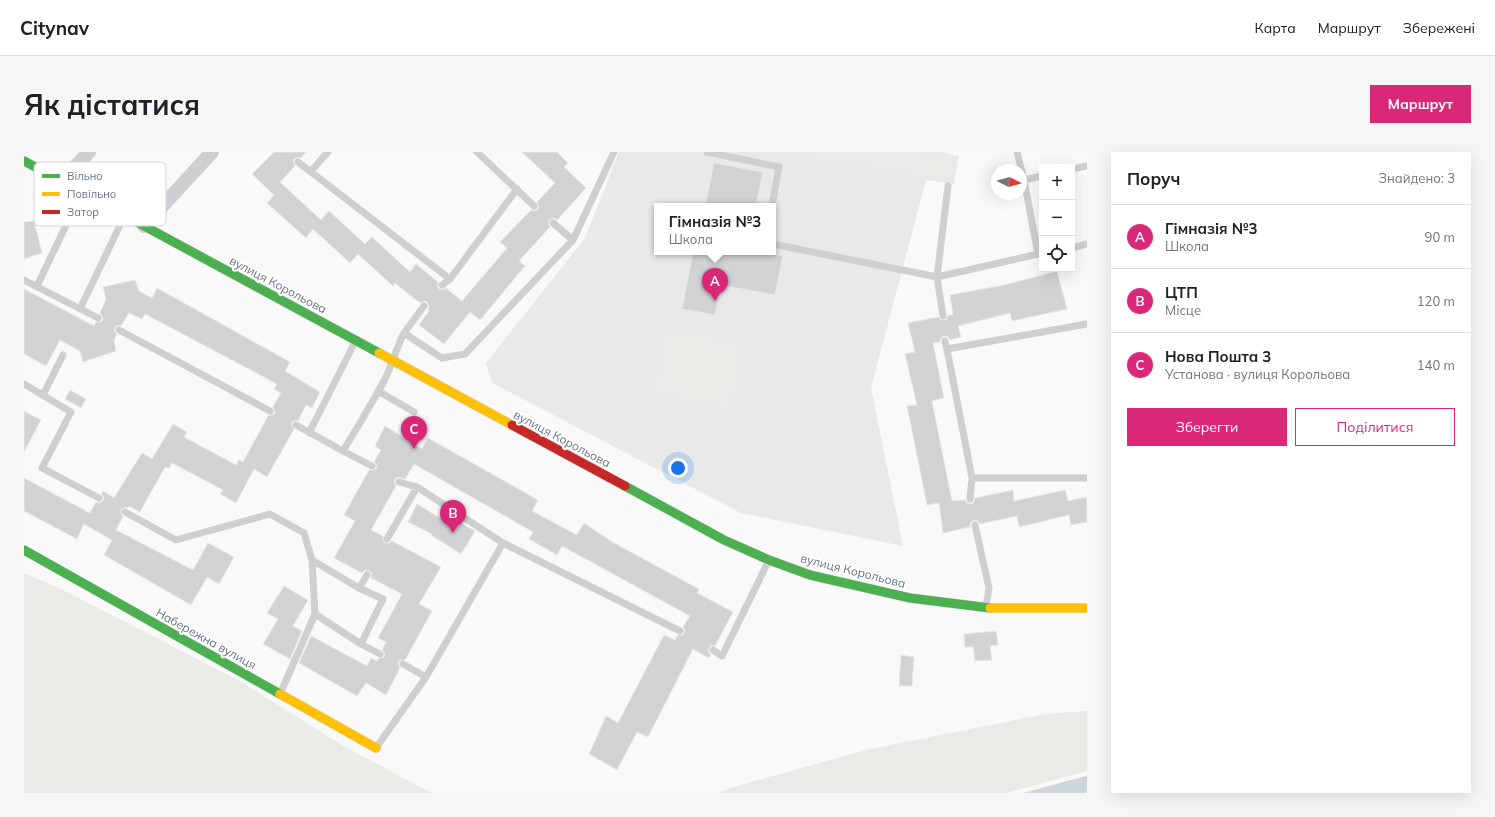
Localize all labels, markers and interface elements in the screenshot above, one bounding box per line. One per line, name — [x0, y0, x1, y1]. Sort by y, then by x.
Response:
text: Citynav — [20, 16, 89, 40]
text: Карта — [1255, 19, 1296, 37]
text: Маршрут — [1318, 19, 1381, 37]
text: Збережені — [1403, 19, 1475, 37]
button: Маршрут — [1370, 85, 1471, 123]
text: Як дістатися — [24, 87, 200, 122]
legend — [34, 162, 166, 226]
north arrow — [991, 164, 1027, 200]
map controls — [1039, 164, 1075, 272]
button: + — [1039, 164, 1075, 200]
text: Поруч — [1127, 168, 1180, 189]
text: Вільно — [67, 169, 103, 183]
text: Знайдено: 3 — [1378, 170, 1455, 186]
text: Повільно — [67, 187, 116, 201]
button: − — [1039, 200, 1075, 236]
popup — [654, 203, 776, 255]
text: Затор — [67, 205, 99, 219]
text: Гімназія №3 — [669, 212, 761, 231]
text: Гімназія №3 — [1165, 219, 1257, 238]
text: A — [1135, 229, 1145, 245]
text: 90 m — [1425, 229, 1455, 245]
text: Школа — [669, 231, 713, 247]
button: locate — [1039, 236, 1075, 272]
text: Школа — [1165, 238, 1209, 254]
street label: вулиця Корольова — [227, 253, 329, 316]
pin: A — [702, 268, 728, 301]
text: ЦТП — [1165, 283, 1198, 302]
text: B — [1136, 293, 1144, 309]
text: 120 m — [1417, 293, 1455, 309]
text: Місце — [1165, 302, 1201, 318]
text: Нова Пошта 3 — [1165, 347, 1271, 366]
text: C — [1136, 357, 1144, 373]
text: 140 m — [1417, 357, 1455, 373]
text: Установа · вулиця Корольова — [1165, 366, 1350, 382]
street label: вулиця Корольова — [511, 407, 613, 470]
button: Зберегти — [1127, 408, 1287, 446]
button: Поділитися — [1295, 408, 1455, 446]
pin: C — [401, 416, 427, 449]
your location — [668, 458, 688, 478]
pin: B — [440, 500, 466, 533]
street label: вулиця Корольова — [799, 550, 907, 591]
street label: Набережна вулиця — [153, 605, 259, 672]

